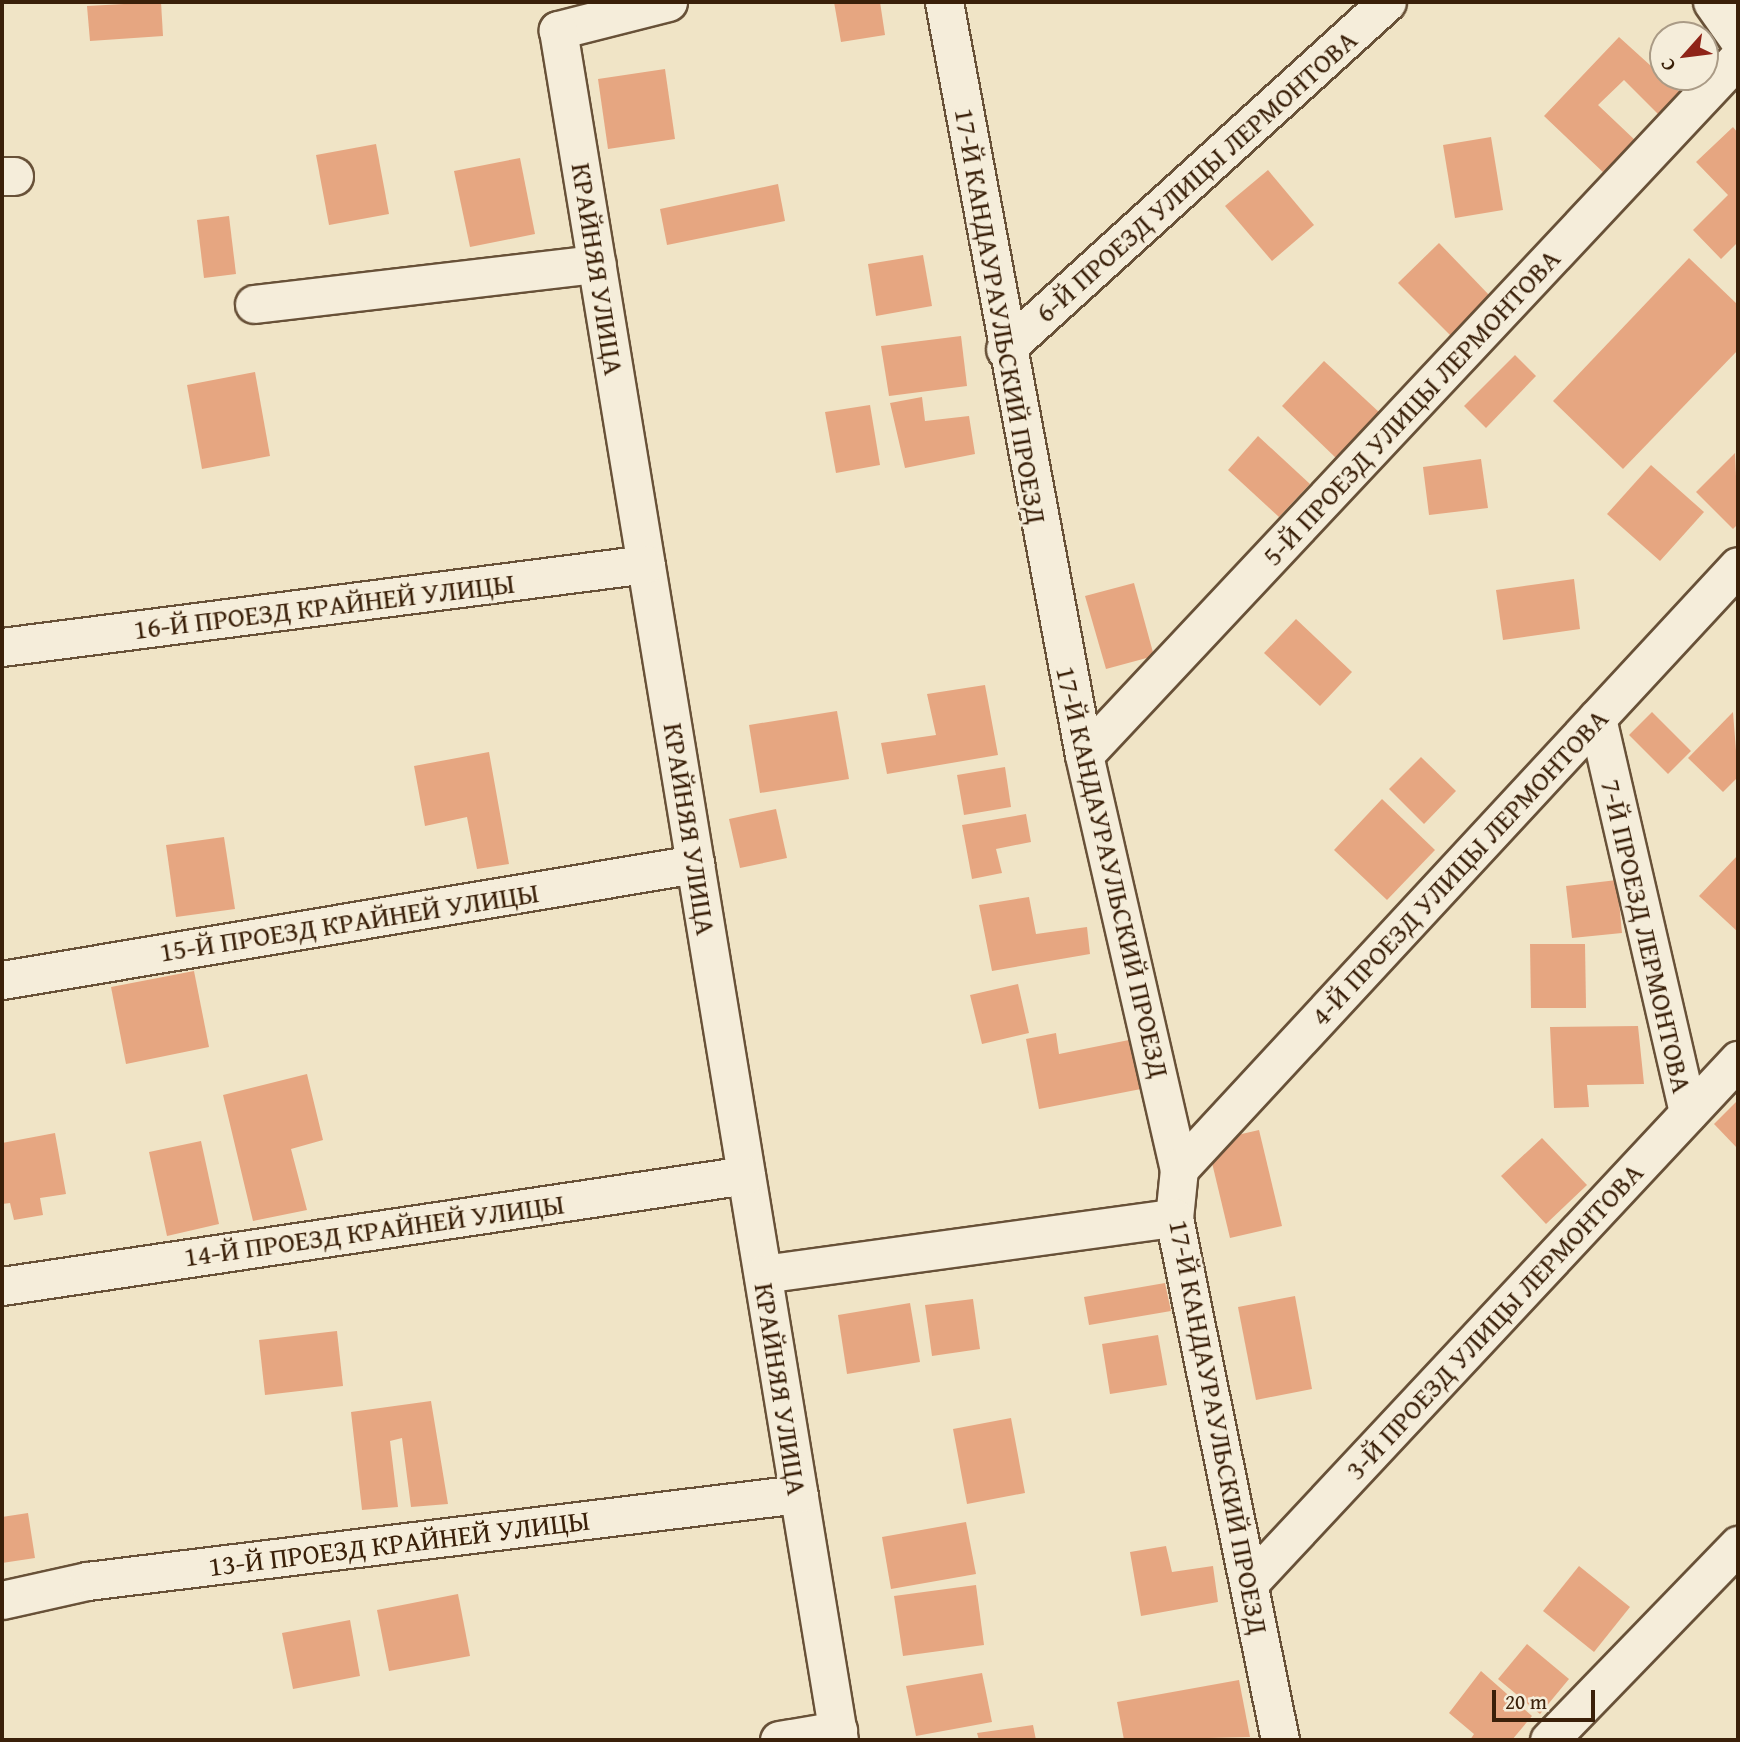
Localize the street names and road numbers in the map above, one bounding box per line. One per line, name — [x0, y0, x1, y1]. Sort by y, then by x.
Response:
street label: 6-Й ПРОЕЗД УЛИЦЫ ЛЕРМОНТОВА — [1028, 23, 1364, 329]
street label: 17-Й КАНДАУРАУЛЬСКИЙ ПРОЕЗД — [948, 105, 1054, 527]
street label: КРАЙНЯЯ УЛИЦА — [565, 160, 631, 378]
street label: 5-Й ПРОЕЗД УЛИЦЫ ЛЕРМОНТОВА — [1255, 242, 1567, 572]
street label: 16-Й ПРОЕЗД КРАЙНЕЙ УЛИЦЫ — [132, 566, 516, 646]
street label: 17-Й КАНДАУРАУЛЬСКИЙ ПРОЕЗД — [1049, 663, 1177, 1081]
street label: 4-Й ПРОЕЗД УЛИЦЫ ЛЕРМОНТОВА — [1303, 702, 1615, 1032]
street label: КРАЙНЯЯ УЛИЦА — [657, 720, 723, 938]
street label: 7-Й ПРОЕЗД ЛЕРМОНТОВА — [1595, 776, 1699, 1096]
street label: 15-Й ПРОЕЗД КРАЙНЕЙ УЛИЦЫ — [157, 875, 541, 969]
street label: 3-Й ПРОЕЗД УЛИЦЫ ЛЕРМОНТОВА — [1338, 1156, 1650, 1486]
street label: 14-Й ПРОЕЗД КРАЙНЕЙ УЛИЦЫ — [182, 1187, 566, 1273]
street label: 17-Й КАНДАУРАУЛЬСКИЙ ПРОЕЗД — [1162, 1217, 1276, 1637]
street label: КРАЙНЯЯ УЛИЦА — [748, 1280, 814, 1498]
street label: 13-Й ПРОЕЗД КРАЙНЕЙ УЛИЦЫ — [207, 1503, 591, 1583]

